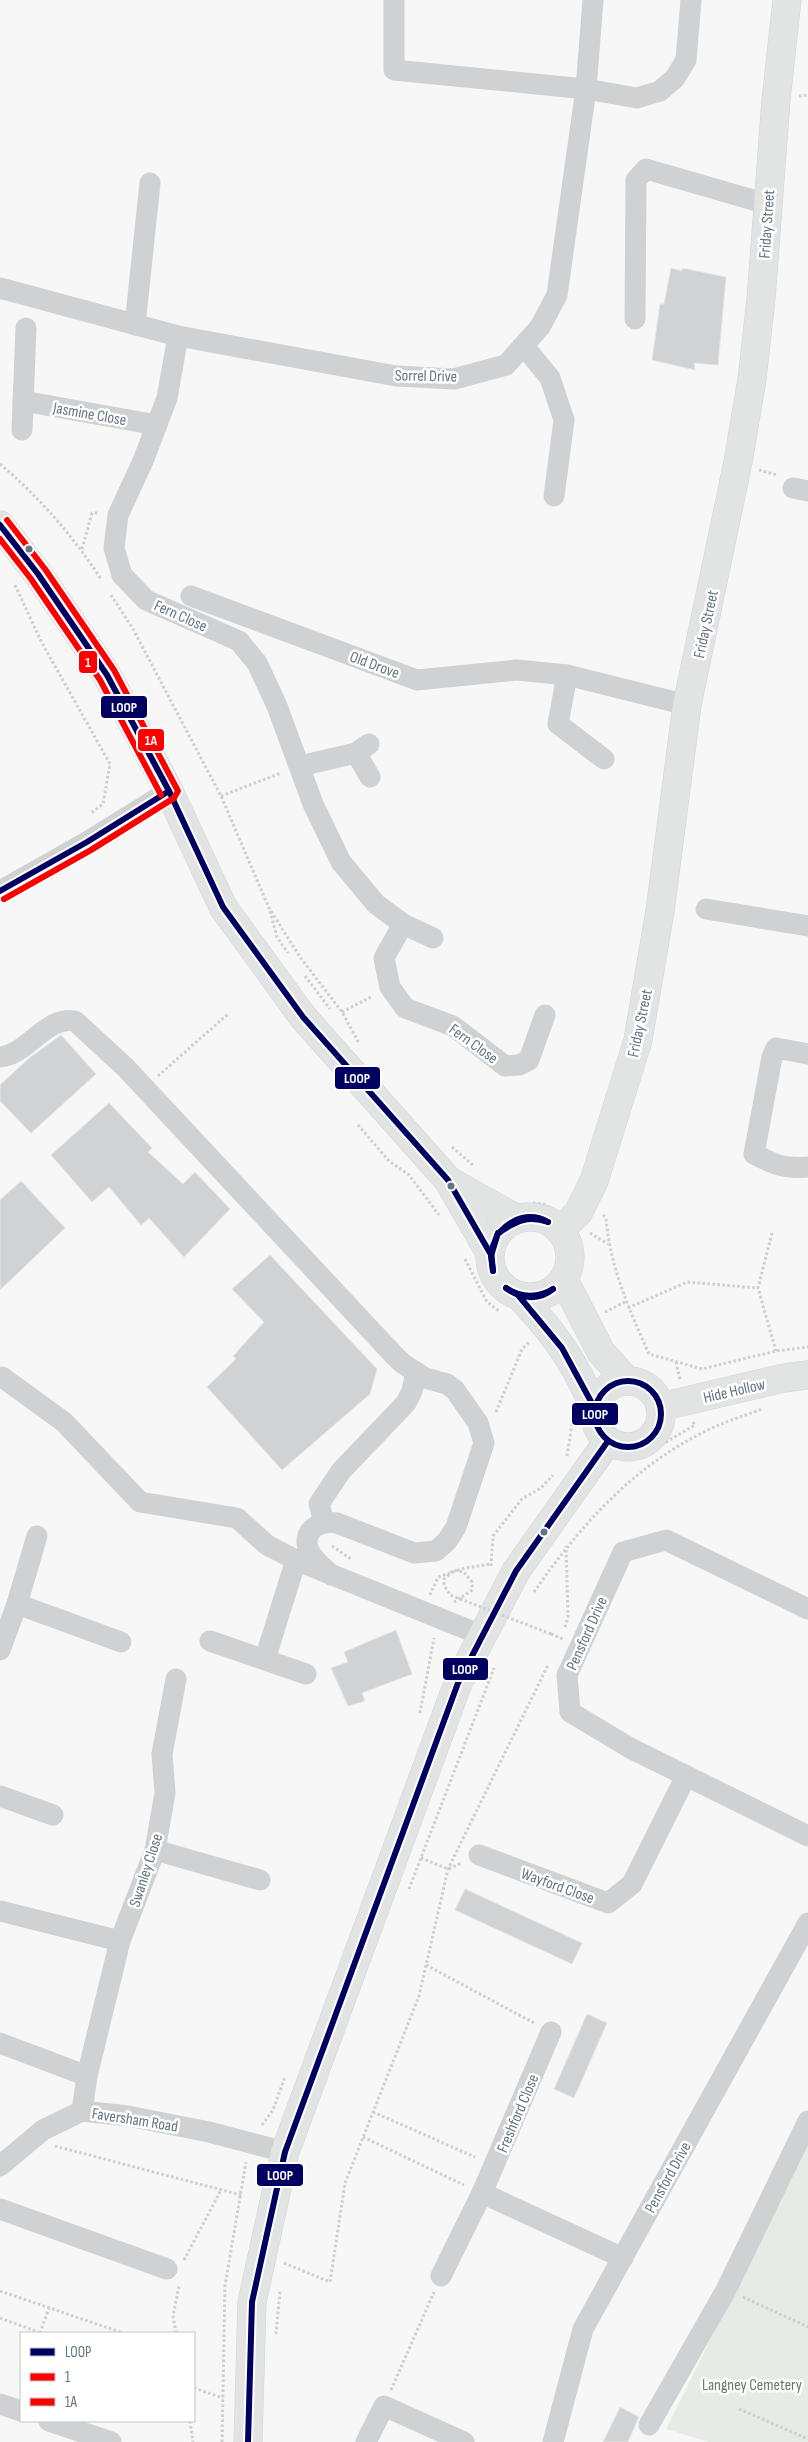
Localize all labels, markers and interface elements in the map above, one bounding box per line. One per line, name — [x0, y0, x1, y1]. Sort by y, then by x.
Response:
street label: Friday Street — [756, 189, 779, 259]
street label: Sorrel Drive — [395, 366, 457, 387]
street label: Jasmine Close — [51, 399, 128, 430]
unlabelled marker — [24, 544, 34, 554]
street label: Friday Street — [690, 589, 723, 660]
street label: Fern Close — [151, 596, 210, 636]
street label: Old Drove — [347, 648, 402, 683]
line badge: 1 — [78, 650, 98, 674]
text: 1 — [85, 654, 91, 671]
line badge: LOOP — [100, 695, 148, 719]
text: LOOP — [111, 699, 137, 716]
line badge: 1A — [137, 728, 165, 752]
text: 1A — [145, 732, 158, 749]
street label: Friday Street — [624, 988, 657, 1059]
street label: Fern Close — [445, 1020, 501, 1068]
line badge: LOOP — [334, 1066, 381, 1090]
text: LOOP — [344, 1070, 370, 1087]
unlabelled marker — [446, 1181, 456, 1191]
street label: Hide Hollow — [701, 1375, 767, 1408]
line badge: LOOP — [571, 1402, 619, 1426]
text: LOOP — [582, 1406, 608, 1423]
unlabelled marker — [539, 1527, 549, 1537]
street label: Pensford Drive — [563, 1594, 612, 1673]
line badge: LOOP — [442, 1657, 489, 1681]
text: LOOP — [452, 1661, 478, 1678]
street label: Swanley Close — [126, 1831, 167, 1910]
street label: Wayford Close — [518, 1864, 597, 1908]
street label: Freshford Close — [493, 2071, 543, 2156]
street label: Faversham Road — [90, 2104, 179, 2137]
street label: Pensford Drive — [641, 2139, 696, 2217]
line badge: LOOP — [256, 2163, 304, 2187]
text: LOOP — [267, 2167, 293, 2184]
legend — [20, 2332, 195, 2422]
text: LOOP — [65, 2343, 91, 2362]
text: 1 — [65, 2368, 71, 2387]
park label: Langney Cemetery — [702, 2376, 802, 2395]
text: 1A — [65, 2393, 77, 2412]

